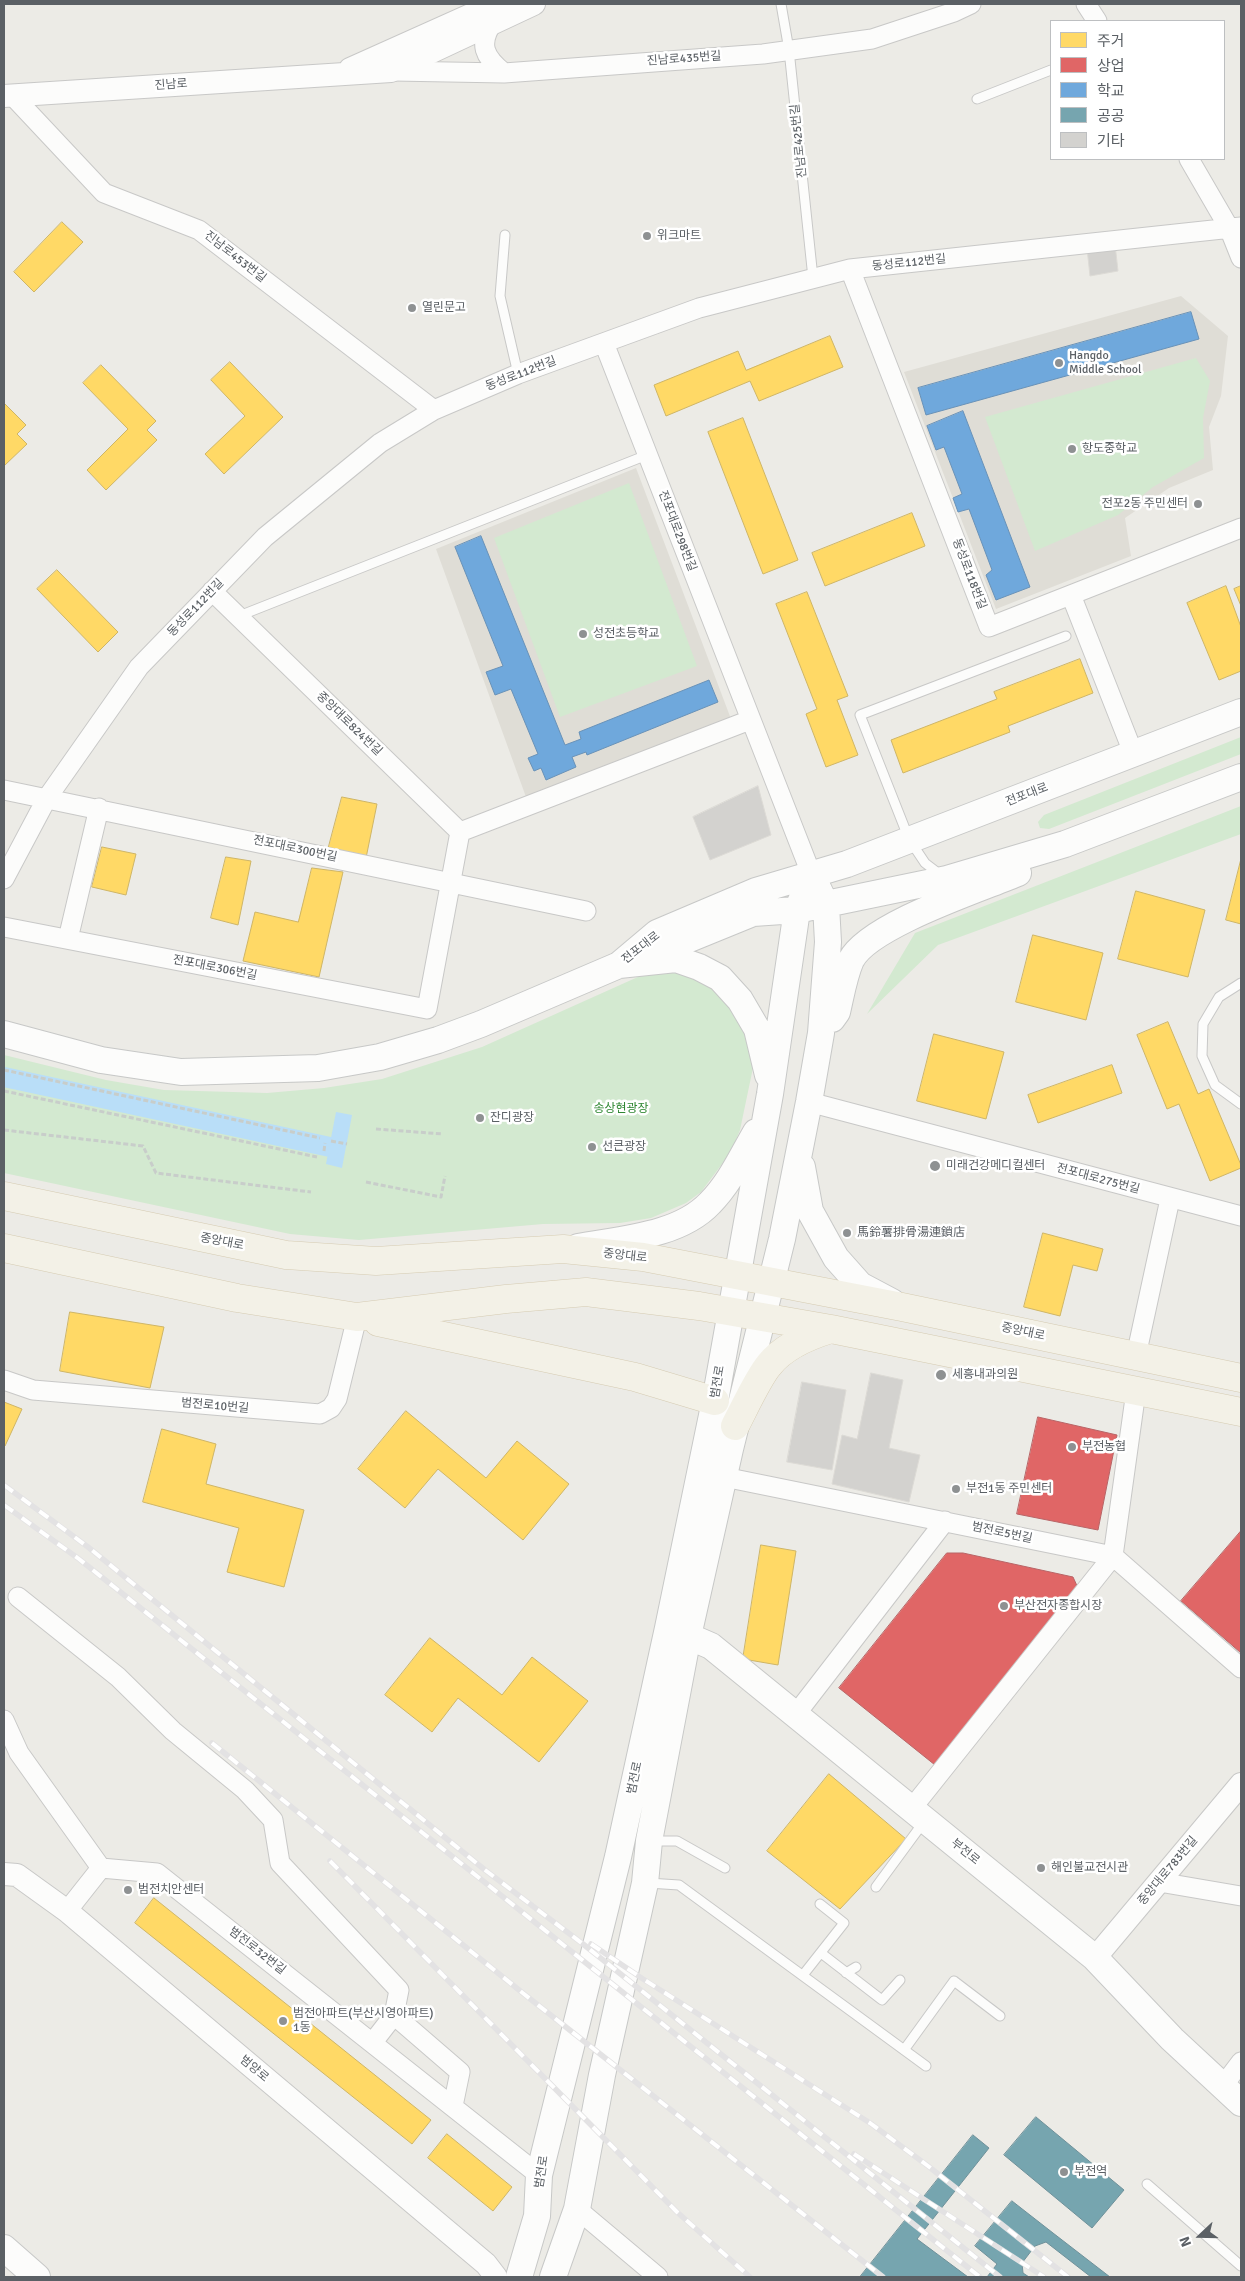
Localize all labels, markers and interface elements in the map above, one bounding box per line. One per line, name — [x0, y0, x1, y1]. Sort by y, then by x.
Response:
legend — [1050, 20, 1225, 160]
text: 주거 — [1097, 32, 1125, 50]
street label: 진남로435번길 — [646, 49, 722, 69]
text: 상업 — [1097, 57, 1125, 75]
street label: 진남로 — [154, 77, 188, 93]
text: 학교 — [1097, 82, 1125, 100]
street label: 진남로425번길 — [788, 103, 810, 179]
text: 공공 — [1097, 107, 1125, 125]
text: 기타 — [1097, 132, 1125, 150]
street label: 진남로453번길 — [201, 228, 269, 286]
place label: 위크마트 — [657, 229, 701, 243]
marker: 위크마트 — [641, 230, 653, 242]
street label: 동성로112번길 — [871, 252, 947, 274]
place label: 열린문고 — [422, 301, 466, 315]
marker: 열린문고 — [406, 302, 418, 314]
place label: Hangdo Middle School — [1069, 349, 1142, 377]
street label: 동성로112번길 — [484, 354, 558, 394]
marker: Hangdo Middle School — [1053, 357, 1065, 369]
place label: 항도중학교 — [1082, 442, 1137, 456]
marker: 항도중학교 — [1066, 443, 1078, 455]
street label: 전포대로298번길 — [655, 488, 699, 574]
place label: 전포2동 주민센터 — [1102, 497, 1188, 511]
marker: 전포2동 주민센터 — [1192, 498, 1204, 510]
street label: 동성로118번길 — [949, 537, 989, 611]
street label: 동성로112번길 — [165, 576, 227, 640]
place label: 성전초등학교 — [593, 627, 659, 641]
marker: 성전초등학교 — [577, 628, 589, 640]
street label: 중앙대로824번길 — [313, 689, 385, 759]
street label: 전포대로 — [1004, 780, 1050, 810]
street label: 전포대로300번길 — [252, 833, 338, 865]
street label: 전포대로 — [619, 929, 663, 967]
street label: 전포대로306번길 — [172, 953, 258, 983]
park label: 송상현광장 — [593, 1102, 649, 1116]
place label: 잔디광장 — [490, 1111, 534, 1125]
marker: 잔디광장 — [474, 1112, 486, 1124]
place label: 선큰광장 — [602, 1140, 646, 1154]
marker: 선큰광장 — [586, 1141, 598, 1153]
marker: 미래건강메디컬센터 — [928, 1159, 942, 1173]
place label: 미래건강메디컬센터 — [946, 1159, 1045, 1173]
street label: 전포대로275번길 — [1055, 1161, 1141, 1197]
place label: 馬鈴薯排骨湯連鎖店 — [857, 1226, 965, 1240]
marker: 馬鈴薯排骨湯連鎖店 — [841, 1227, 853, 1239]
street label: 중앙대로 — [199, 1231, 245, 1253]
street label: 중앙대로 — [602, 1247, 648, 1265]
street label: 중앙대로 — [1000, 1320, 1046, 1344]
street label: 범전로 — [708, 1364, 728, 1400]
marker: 세흥내과의원 — [934, 1368, 948, 1382]
place label: 세흥내과의원 — [952, 1368, 1018, 1382]
street label: 범전로10번길 — [180, 1396, 250, 1416]
place label: 부전농협 — [1082, 1440, 1126, 1454]
marker: 부전농협 — [1066, 1441, 1078, 1453]
place label: 부전1동 주민센터 — [966, 1482, 1052, 1496]
marker: 부전1동 주민센터 — [950, 1483, 962, 1495]
street label: 범전로5번길 — [970, 1520, 1034, 1546]
place label: 부산전자종합시장 — [1014, 1599, 1102, 1613]
marker: 부산전자종합시장 — [998, 1600, 1010, 1612]
street label: 범전로 — [625, 1760, 645, 1796]
street label: 중앙대로783번길 — [1135, 1834, 1201, 1908]
street label: 부전로 — [948, 1836, 982, 1868]
place label: 해인불교전시관 — [1051, 1861, 1128, 1875]
marker: 해인불교전시관 — [1035, 1862, 1047, 1874]
place label: 범전치안센터 — [138, 1883, 204, 1897]
marker: 범전치안센터 — [122, 1884, 134, 1896]
street label: 범전로32번길 — [226, 1924, 288, 1978]
place label: 범전아파트(부산시영아파트) 1동 — [293, 2007, 433, 2035]
marker: 범전아파트(부산시영아파트) 1동 — [277, 2015, 289, 2027]
street label: 범양로 — [237, 2053, 271, 2085]
street label: 범전로 — [532, 2155, 552, 2189]
place label: 부전역 — [1074, 2165, 1107, 2179]
marker: 부전역 — [1058, 2166, 1070, 2178]
north arrow — [1175, 2211, 1225, 2261]
text: N — [1176, 2234, 1195, 2249]

